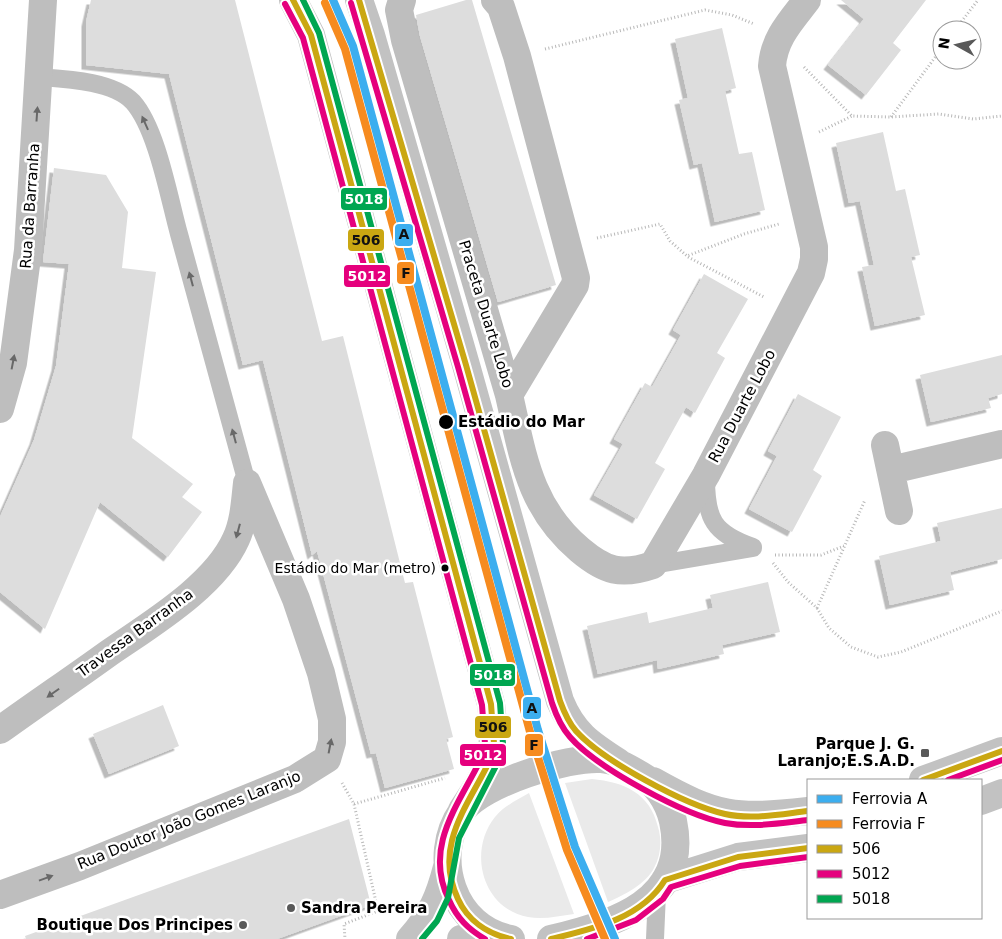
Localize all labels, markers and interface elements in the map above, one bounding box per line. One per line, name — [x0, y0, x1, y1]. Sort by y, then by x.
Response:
north arrow — [932, 20, 982, 70]
text: N — [935, 36, 953, 50]
one-way arrow — [33, 105, 41, 121]
one-way arrow — [141, 116, 149, 130]
street label: Rua da Barranha — [17, 143, 43, 269]
line badge: 5018 — [340, 187, 388, 211]
text: 5018 — [345, 191, 383, 207]
line badge: A — [394, 223, 414, 247]
text: A — [399, 226, 410, 242]
line badge: 506 — [347, 228, 385, 252]
text: 506 — [351, 232, 381, 248]
street label: Praceta Duarte Lobo — [455, 238, 517, 390]
line badge: F — [396, 261, 415, 285]
line badge: 5012 — [343, 264, 391, 288]
text: F — [401, 265, 411, 281]
text: 5012 — [348, 268, 386, 284]
one-way arrow — [187, 271, 195, 286]
street label: Rua Duarte Lobo — [705, 346, 779, 466]
one-way arrow — [9, 354, 17, 370]
marker: Estádio do Mar — [437, 413, 455, 431]
place label: Estádio do Mar — [458, 413, 585, 431]
one-way arrow — [230, 428, 238, 443]
one-way arrow — [234, 523, 242, 538]
place label: Estádio do Mar (metro) — [275, 560, 436, 576]
marker: Estádio do Mar (metro) — [440, 563, 450, 573]
street label: Travessa Barranha — [73, 585, 197, 682]
line badge: 5018 — [469, 663, 516, 687]
text: 5018 — [474, 667, 512, 683]
one-way arrow — [46, 688, 59, 698]
line badge: A — [522, 696, 542, 720]
text: A — [527, 700, 538, 716]
line badge: 506 — [474, 715, 512, 739]
text: 506 — [478, 719, 508, 735]
line badge: F — [524, 733, 544, 757]
place label: Parque J. G. Laranjo;E.S.A.D. — [777, 735, 915, 770]
one-way arrow — [327, 737, 335, 753]
text: F — [529, 737, 539, 753]
line badge: 5012 — [459, 743, 507, 767]
text: 5012 — [464, 747, 502, 763]
marker: Parque J. G. Laranjo;E.S.A.D. — [919, 747, 931, 759]
street label: Rua Doutor João Gomes Laranjo — [75, 767, 303, 873]
legend — [807, 779, 982, 919]
text: Ferrovia A — [852, 790, 928, 808]
text: Ferrovia F — [852, 815, 926, 833]
text: 506 — [852, 840, 881, 858]
text: 5012 — [852, 865, 890, 883]
one-way arrow — [39, 874, 54, 882]
text: 5018 — [852, 890, 890, 908]
place label: Sandra Pereira — [301, 899, 427, 917]
marker: Sandra Pereira — [285, 902, 297, 914]
place label: Boutique Dos Principes — [36, 916, 233, 934]
marker: Boutique Dos Principes — [237, 919, 249, 931]

